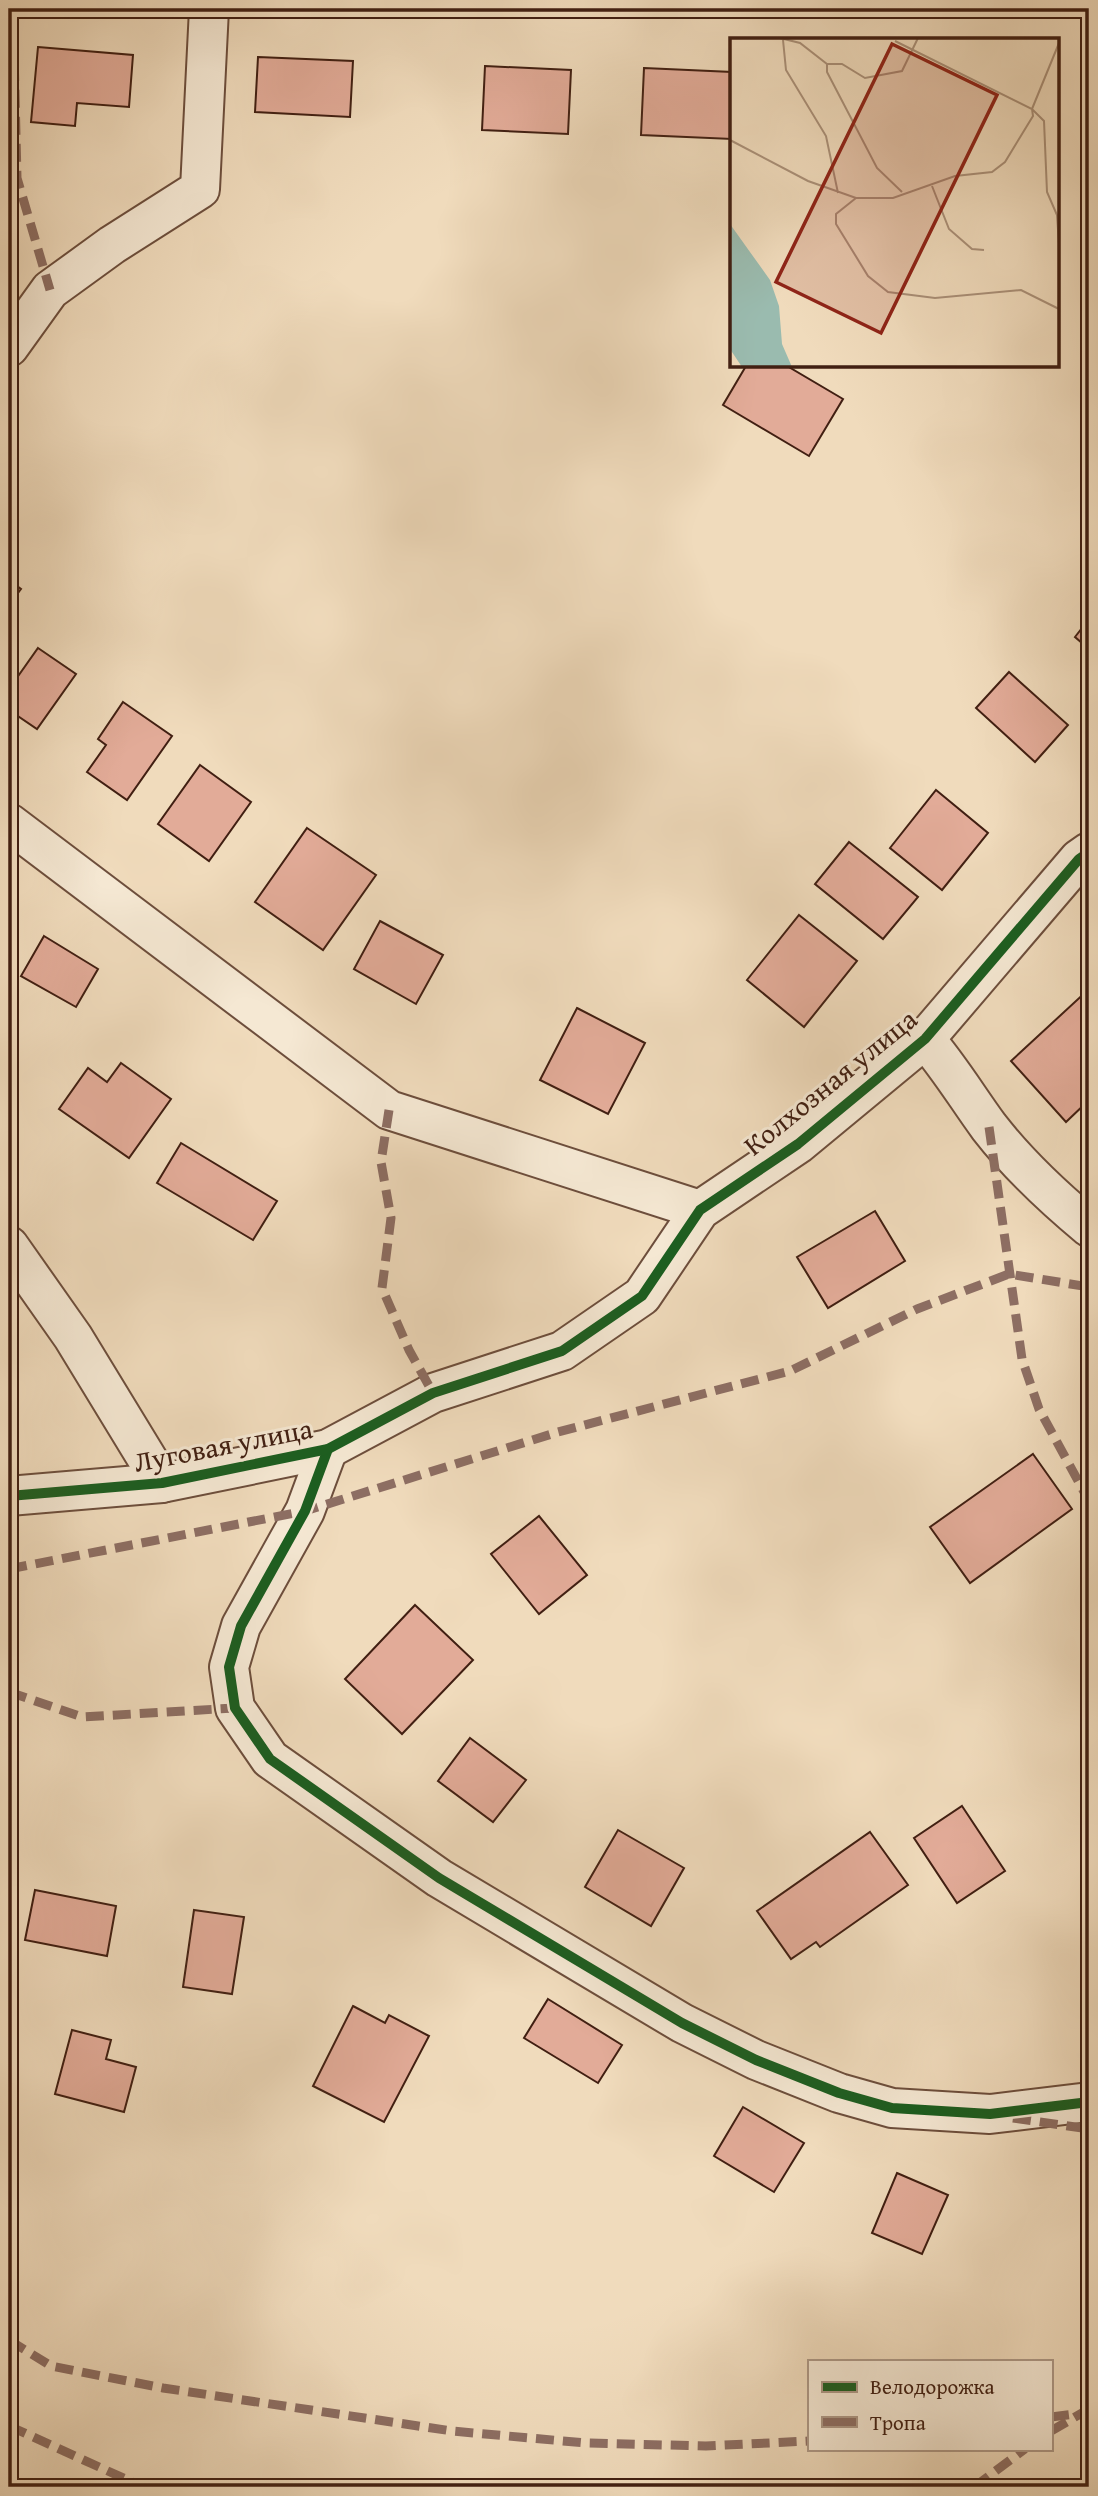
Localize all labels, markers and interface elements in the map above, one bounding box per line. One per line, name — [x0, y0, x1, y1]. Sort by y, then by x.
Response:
inset map — [730, 38, 1060, 368]
street label: Колхозная улица — [734, 998, 926, 1165]
street label: Луговая улица — [130, 1407, 316, 1482]
legend — [808, 2360, 1052, 2450]
text: Велодорожка — [870, 2371, 995, 2402]
text: Тропа — [870, 2407, 926, 2438]

